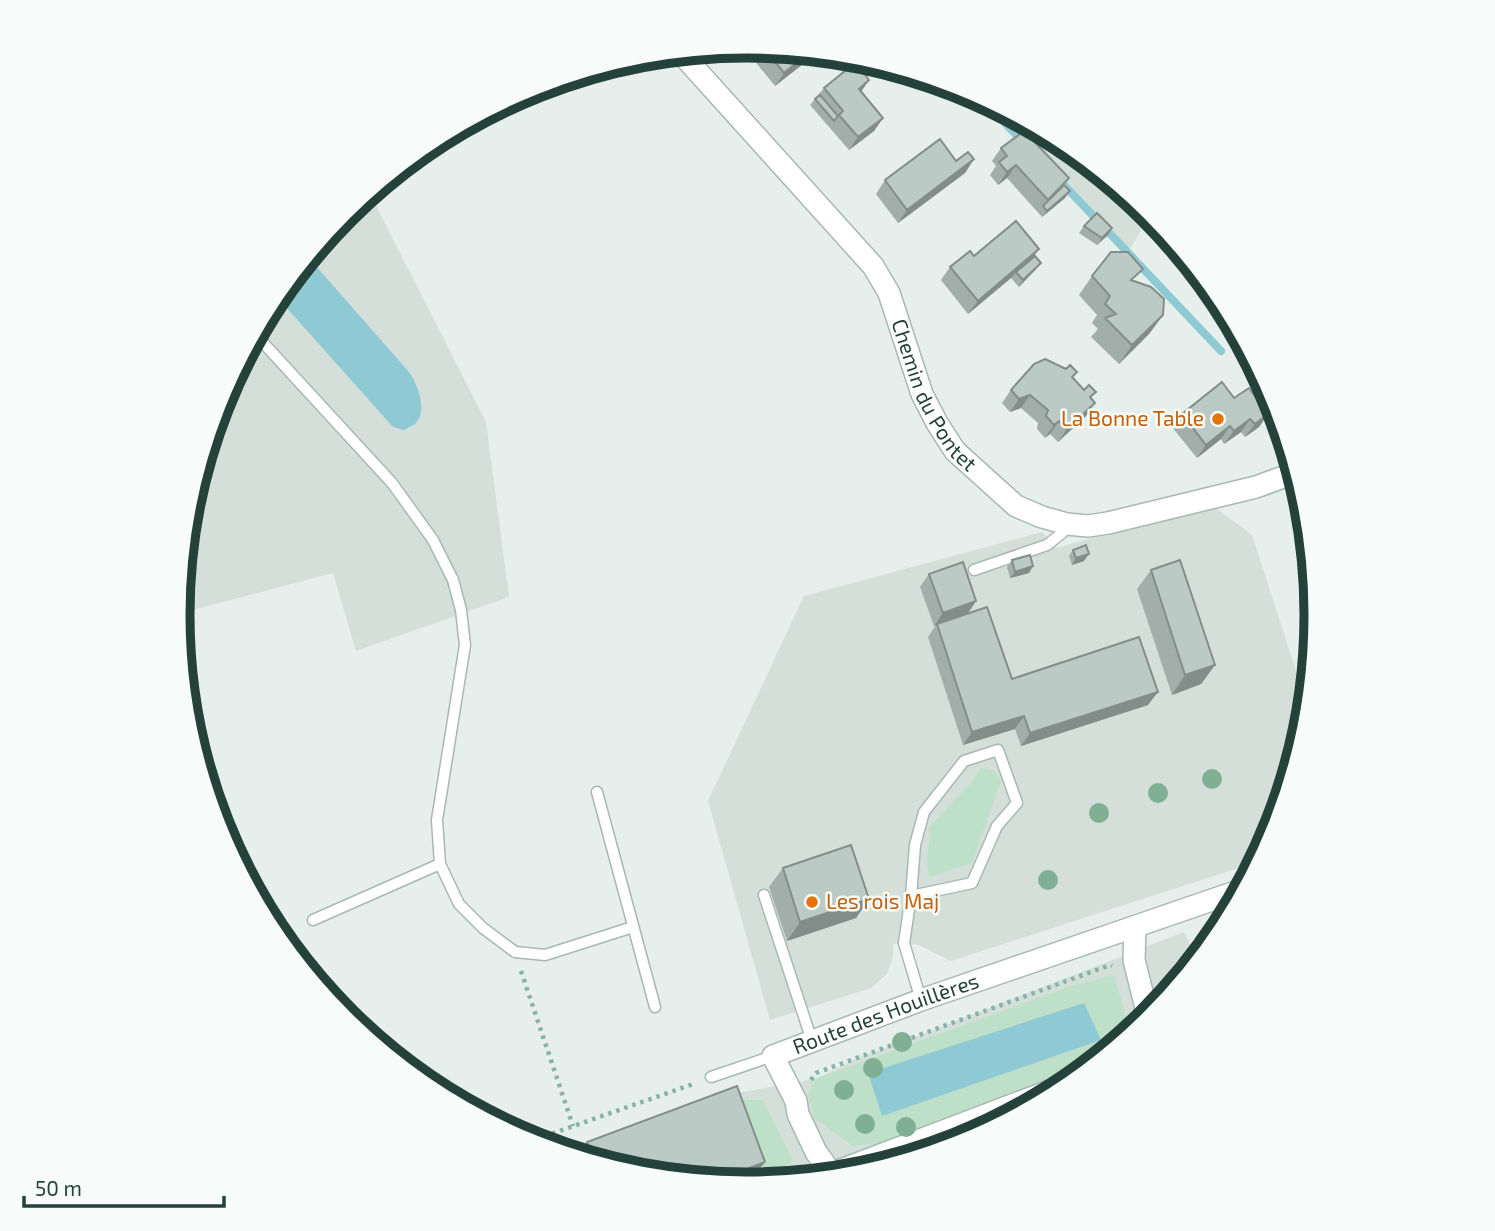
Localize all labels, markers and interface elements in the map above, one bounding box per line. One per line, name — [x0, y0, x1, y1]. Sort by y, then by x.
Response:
street label: Chemin du Pontet — [887, 315, 983, 476]
place label: La Bonne Table — [1061, 405, 1204, 430]
marker: La Bonne Table — [1210, 411, 1226, 427]
place label: Les rois Maj — [826, 888, 939, 914]
marker: Les rois Maj — [804, 894, 820, 910]
street label: Route des Houillères — [789, 967, 982, 1058]
scale bar — [24, 1164, 224, 1208]
text: 50 m — [35, 1175, 82, 1200]

